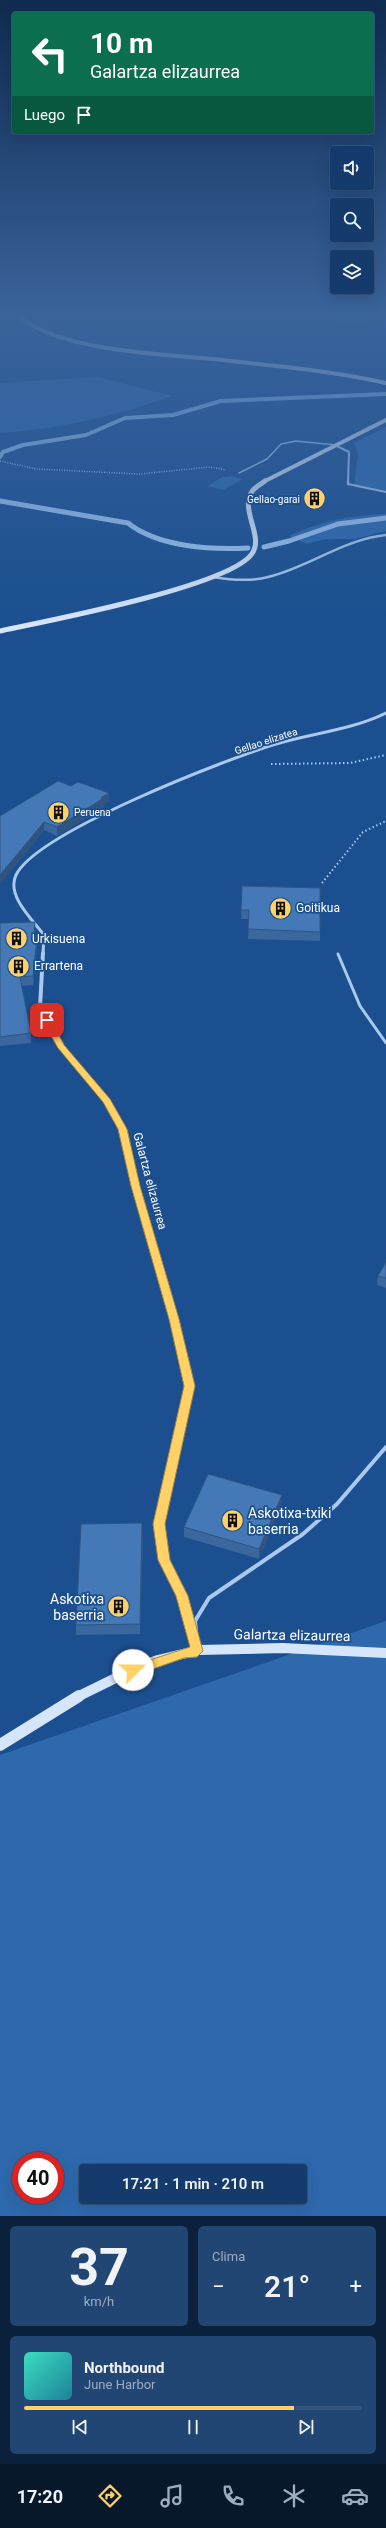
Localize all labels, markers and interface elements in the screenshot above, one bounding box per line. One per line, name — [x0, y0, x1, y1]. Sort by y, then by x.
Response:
text: 10 m — [90, 27, 153, 60]
icon: left — [24, 28, 76, 80]
text: Galartza elizaurrea — [90, 61, 240, 82]
icon: arrive — [73, 104, 95, 126]
text: Luego — [24, 106, 65, 124]
map controls — [330, 146, 374, 294]
button: sound — [330, 146, 374, 190]
button: search — [330, 198, 374, 242]
button: layers — [330, 250, 374, 294]
building icon: Gellao-garai — [302, 486, 328, 512]
place label: Gellao-garai — [247, 494, 300, 505]
street label: Gellao elizatea — [233, 726, 299, 756]
building icon: Peruena — [45, 799, 71, 825]
place label: Peruena — [74, 807, 111, 818]
building icon: Goitikua — [268, 895, 294, 921]
place label: Goitikua — [296, 901, 340, 915]
building icon: Urkisuena — [4, 926, 30, 952]
place label: Urkisuena — [32, 932, 85, 946]
building icon: Errartena — [5, 953, 31, 979]
place label: Errartena — [34, 959, 83, 973]
pin — [30, 1003, 64, 1037]
icon: arrive — [36, 1009, 58, 1031]
street label: Galartza elizaurrea — [130, 1131, 170, 1231]
place label: Askotixa-txiki baserria — [248, 1505, 331, 1537]
building icon: Askotixa-txiki baserria — [220, 1508, 246, 1534]
place label: Askotixa baserria — [50, 1591, 104, 1623]
building icon: Askotixa baserria — [106, 1594, 132, 1620]
street label: Galartza elizaurrea — [233, 1626, 351, 1644]
position arrow — [112, 1649, 154, 1691]
speed limit sign: 40 — [12, 2152, 64, 2204]
text: 17:21 · 1 min · 210 m — [122, 2175, 264, 2193]
text: 37 — [69, 2237, 129, 2298]
text: Clima — [212, 2249, 245, 2264]
text: 21° — [264, 2269, 310, 2304]
text: − — [212, 2274, 225, 2299]
text: + — [350, 2274, 362, 2299]
text: km/h — [84, 2294, 114, 2309]
text: Northbound — [84, 2359, 165, 2377]
text: June Harbor — [84, 2377, 156, 2392]
icon: previous — [69, 2416, 91, 2438]
icon: pause — [182, 2416, 204, 2438]
icon: next — [295, 2416, 317, 2438]
icon: directions — [96, 2482, 124, 2510]
icon: music — [158, 2482, 186, 2510]
icon: phone — [219, 2482, 247, 2510]
icon: climate — [280, 2482, 308, 2510]
icon: car — [341, 2482, 369, 2510]
text: 17:20 — [17, 2486, 63, 2507]

